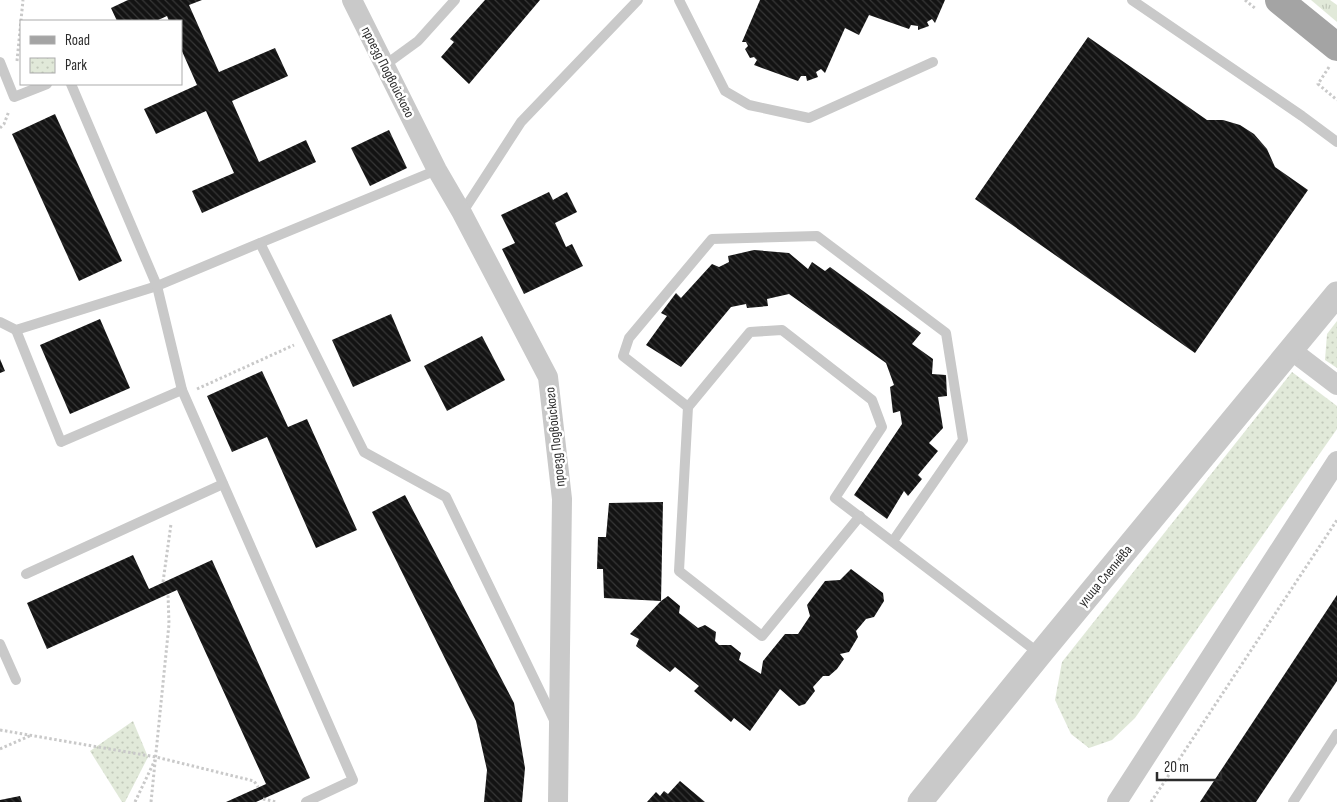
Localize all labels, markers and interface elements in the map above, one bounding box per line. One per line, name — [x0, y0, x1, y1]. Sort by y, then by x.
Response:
legend — [20, 20, 182, 85]
street label: проезд Подвойского — [358, 24, 418, 121]
text: Road — [65, 31, 90, 50]
text: Park — [65, 56, 87, 75]
street label: проезд Подвойского — [541, 386, 569, 488]
street label: улица Слепнёва — [1074, 542, 1136, 610]
scale bar — [1157, 750, 1221, 782]
text: 20 m — [1164, 758, 1189, 777]

